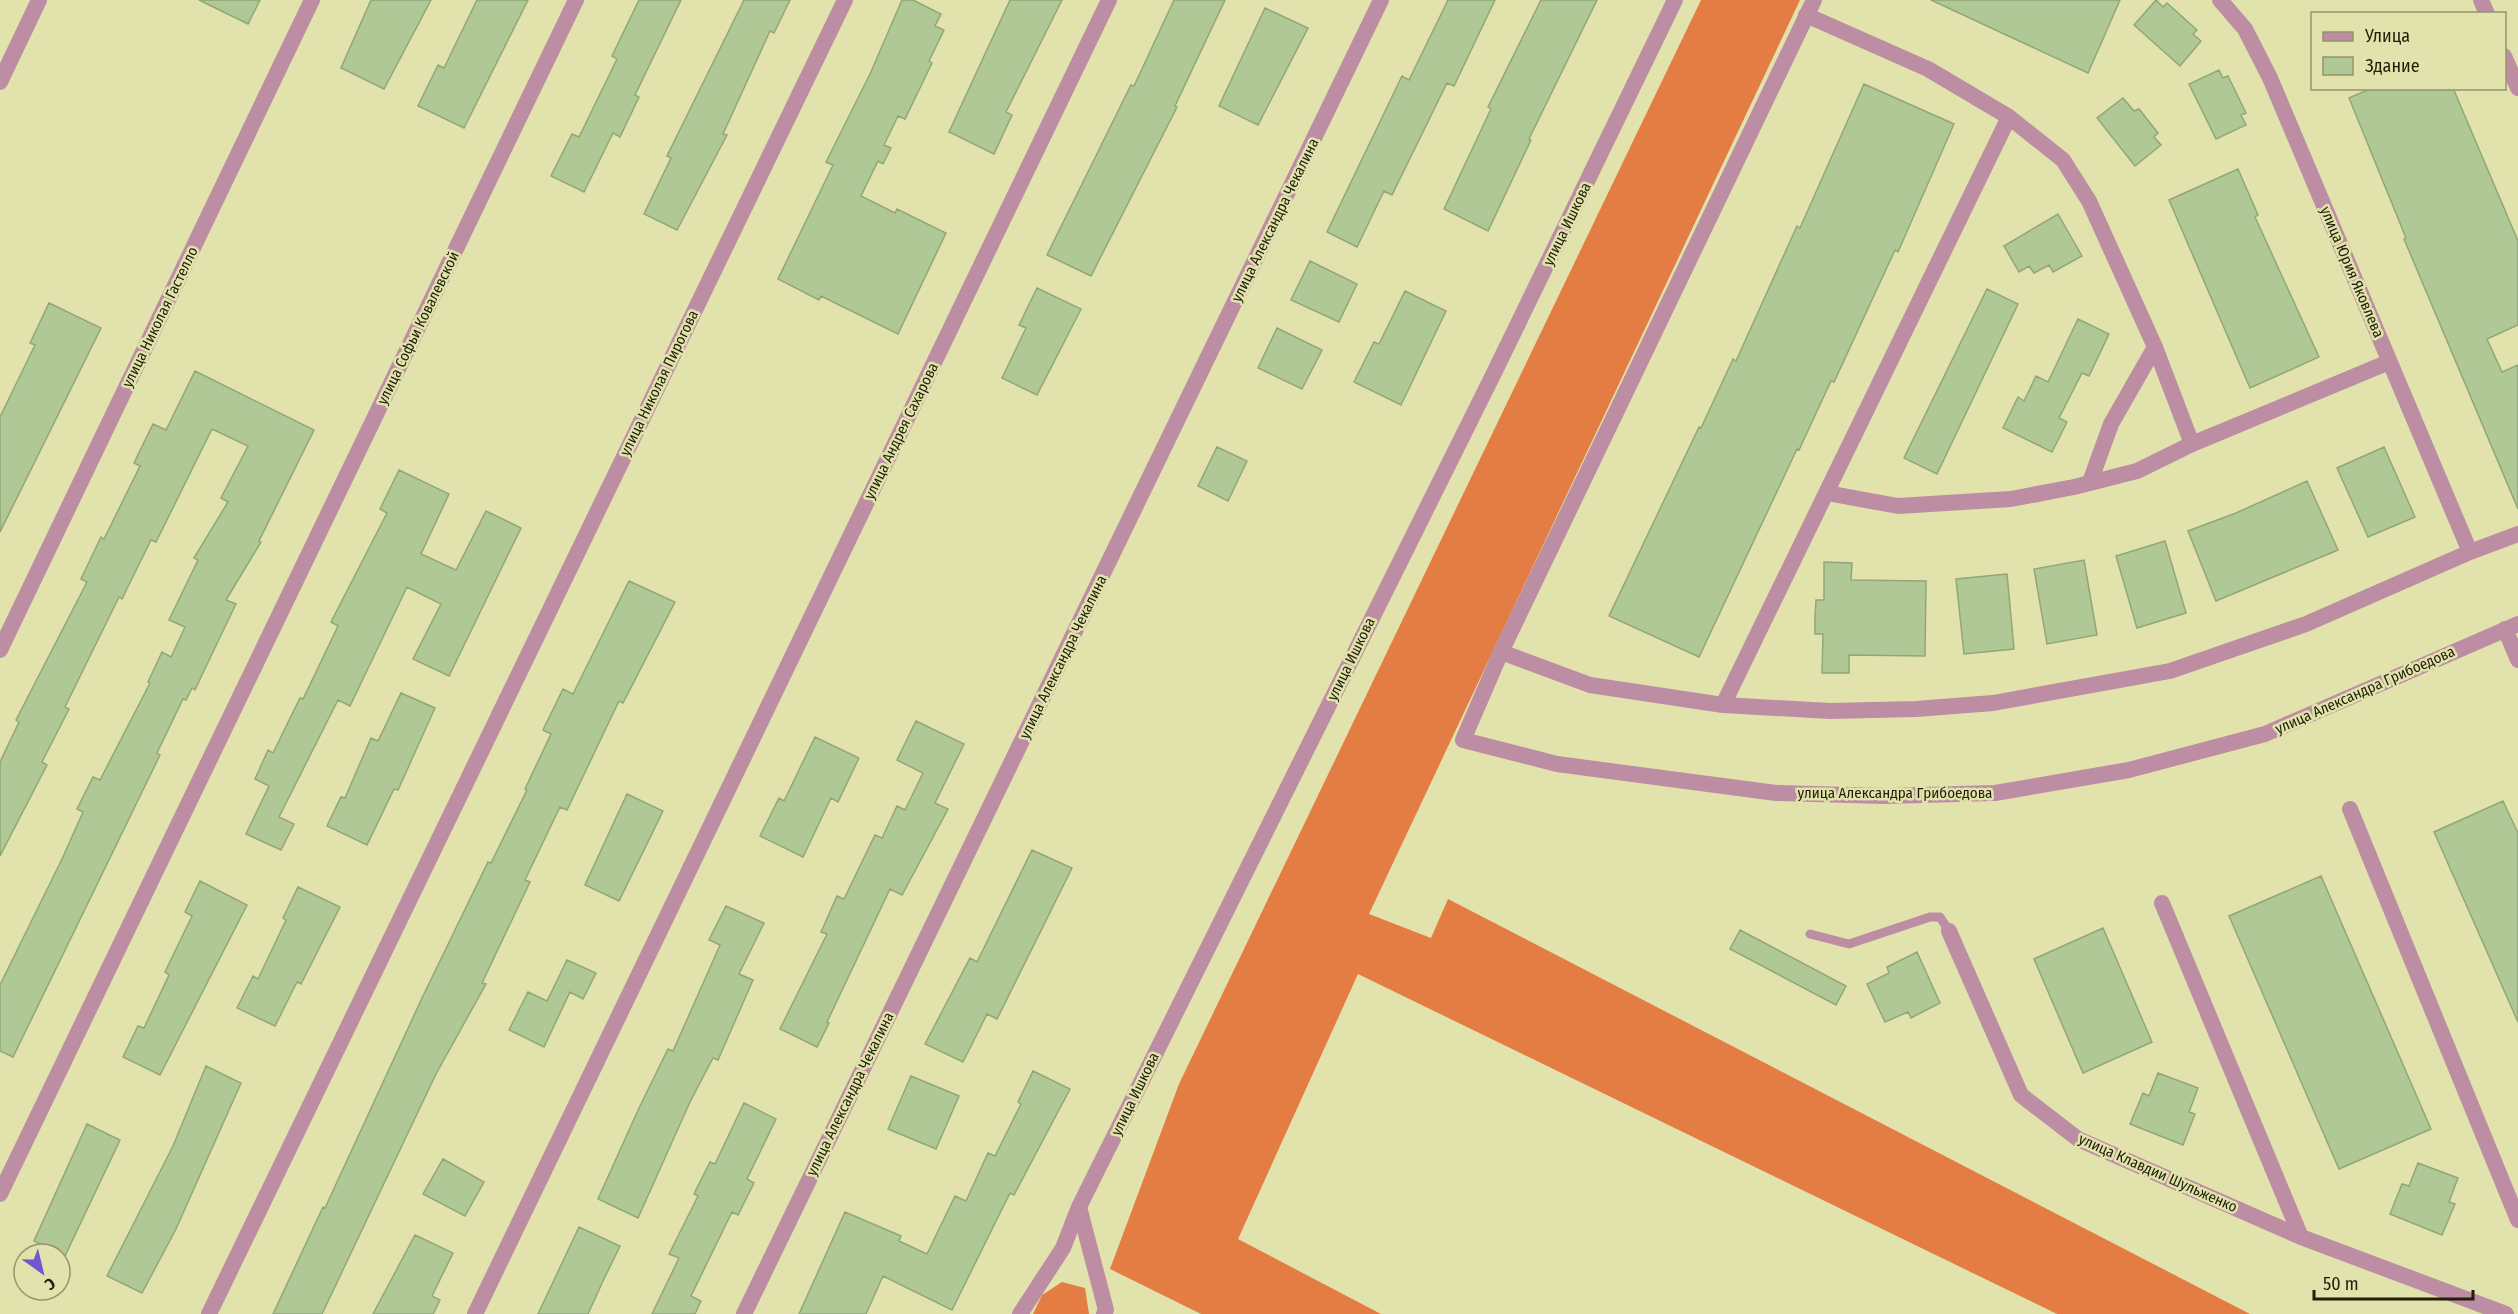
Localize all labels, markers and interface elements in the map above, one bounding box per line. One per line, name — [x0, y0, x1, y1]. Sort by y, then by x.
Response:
legend — [2311, 12, 2506, 90]
text: Улица — [2364, 25, 2410, 47]
text: Здание — [2365, 55, 2420, 77]
street label: улица Александра Чекалина — [1227, 135, 1323, 305]
street label: улица Ишкова — [1539, 179, 1595, 269]
street label: улица Юрия Яковлева — [2316, 204, 2388, 340]
street label: улица Николая Гастелло — [118, 244, 202, 390]
street label: улица Софьи Ковалевской — [373, 248, 463, 408]
street label: улица Николая Пирогова — [616, 307, 702, 459]
street label: улица Андрея Сахарова — [860, 360, 942, 502]
street label: улица Александра Чекалина — [1015, 572, 1111, 742]
street label: улица Ишкова — [1323, 614, 1379, 704]
street label: улица Александра Грибоедова — [2272, 642, 2458, 738]
street label: улица Александра Грибоедова — [1798, 784, 1992, 802]
street label: улица Александра Чекалина — [802, 1009, 898, 1179]
street label: улица Ишкова — [1107, 1049, 1163, 1139]
street label: улица Клавдии Шульженко — [2076, 1130, 2240, 1216]
north arrow — [12, 1242, 72, 1302]
scale bar — [2314, 1263, 2473, 1301]
text: 50 m — [2323, 1273, 2359, 1295]
text: С — [41, 1274, 59, 1295]

